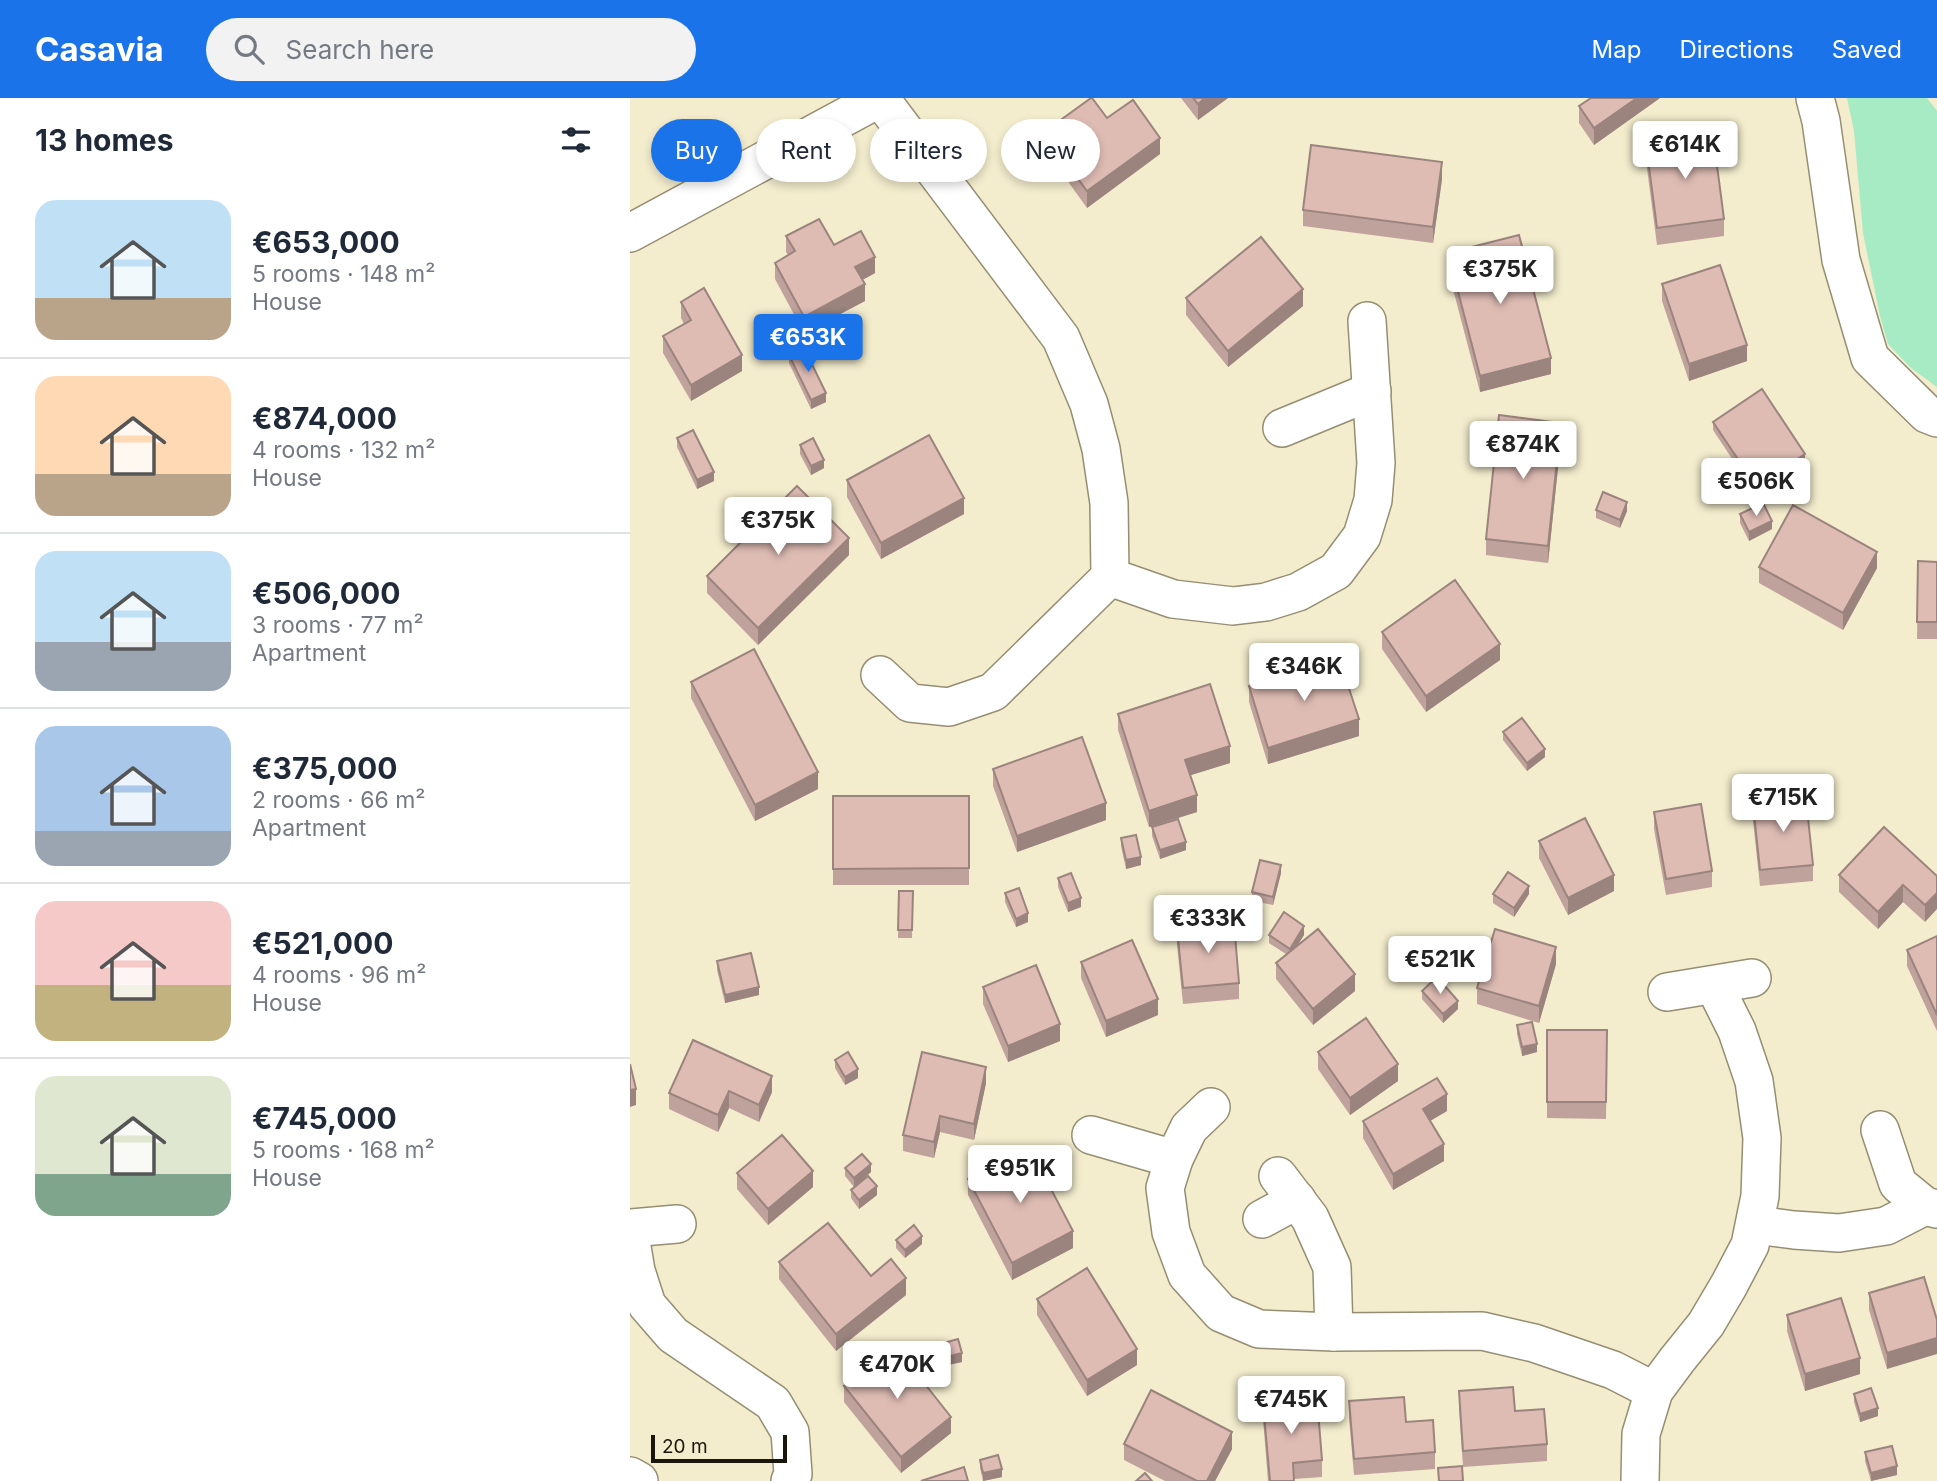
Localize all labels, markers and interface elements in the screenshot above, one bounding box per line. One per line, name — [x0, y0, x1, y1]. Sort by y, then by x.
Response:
search box — [206, 18, 696, 81]
text: Casavia — [35, 29, 164, 69]
icon: search — [230, 30, 268, 68]
text: Search here — [286, 34, 434, 65]
text: Map — [1592, 35, 1641, 64]
text: Directions — [1679, 35, 1794, 64]
text: Saved — [1832, 35, 1902, 64]
chip: Buy — [651, 119, 742, 182]
chip: Rent — [756, 119, 856, 182]
chip: Filters — [870, 119, 987, 182]
chip: New — [1001, 119, 1100, 182]
icon: filters — [557, 121, 595, 159]
text: 13 homes — [35, 122, 174, 158]
pin: €614K — [1636, 122, 1734, 181]
text: €614K — [1649, 130, 1721, 158]
text: €653,000 — [252, 224, 400, 260]
icon: home — [91, 228, 175, 312]
pin: €375K — [1451, 246, 1549, 306]
text: €375K — [1463, 255, 1538, 283]
text: 5 rooms · 148 m² — [252, 260, 435, 288]
text: House — [252, 288, 322, 316]
pin: €653K — [759, 314, 857, 374]
text: €653K — [770, 323, 846, 351]
text: €874,000 — [252, 400, 397, 436]
icon: home — [91, 404, 175, 488]
pin: €874K — [1474, 422, 1572, 481]
text: €874K — [1486, 430, 1560, 458]
text: 4 rooms · 132 m² — [252, 436, 435, 464]
pin: €506K — [1707, 458, 1805, 518]
text: House — [252, 464, 322, 492]
text: €506K — [1717, 467, 1795, 495]
pin: €375K — [729, 498, 827, 557]
text: €375K — [741, 506, 816, 534]
text: €506,000 — [252, 575, 400, 611]
icon: home — [91, 579, 175, 663]
text: 3 rooms · 77 m² — [252, 611, 424, 639]
text: Apartment — [252, 639, 366, 667]
pin: €346K — [1255, 644, 1353, 703]
text: €346K — [1265, 652, 1343, 680]
text: €375,000 — [252, 750, 397, 786]
icon: home — [91, 754, 175, 838]
pin: €715K — [1734, 774, 1832, 834]
text: €715K — [1748, 783, 1818, 811]
text: 2 rooms · 66 m² — [252, 786, 426, 814]
text: Apartment — [252, 814, 366, 842]
pin: €333K — [1159, 896, 1257, 955]
text: €333K — [1170, 904, 1246, 932]
text: €521,000 — [252, 925, 393, 961]
icon: home — [91, 929, 175, 1013]
pin: €521K — [1391, 936, 1489, 996]
text: €521K — [1404, 945, 1476, 973]
text: 4 rooms · 96 m² — [252, 961, 426, 989]
text: House — [252, 989, 322, 1017]
text: €745,000 — [252, 1100, 397, 1136]
icon: home — [91, 1104, 175, 1188]
text: 5 rooms · 168 m² — [252, 1136, 435, 1164]
pin: €951K — [971, 1146, 1069, 1205]
text: €951K — [984, 1154, 1056, 1182]
text: House — [252, 1164, 322, 1192]
pin: €470K — [848, 1342, 946, 1401]
text: €470K — [859, 1350, 935, 1378]
pin: €745K — [1242, 1376, 1340, 1436]
text: €745K — [1254, 1385, 1328, 1413]
scale bar — [651, 1432, 788, 1464]
text: 20 m — [662, 1435, 708, 1458]

